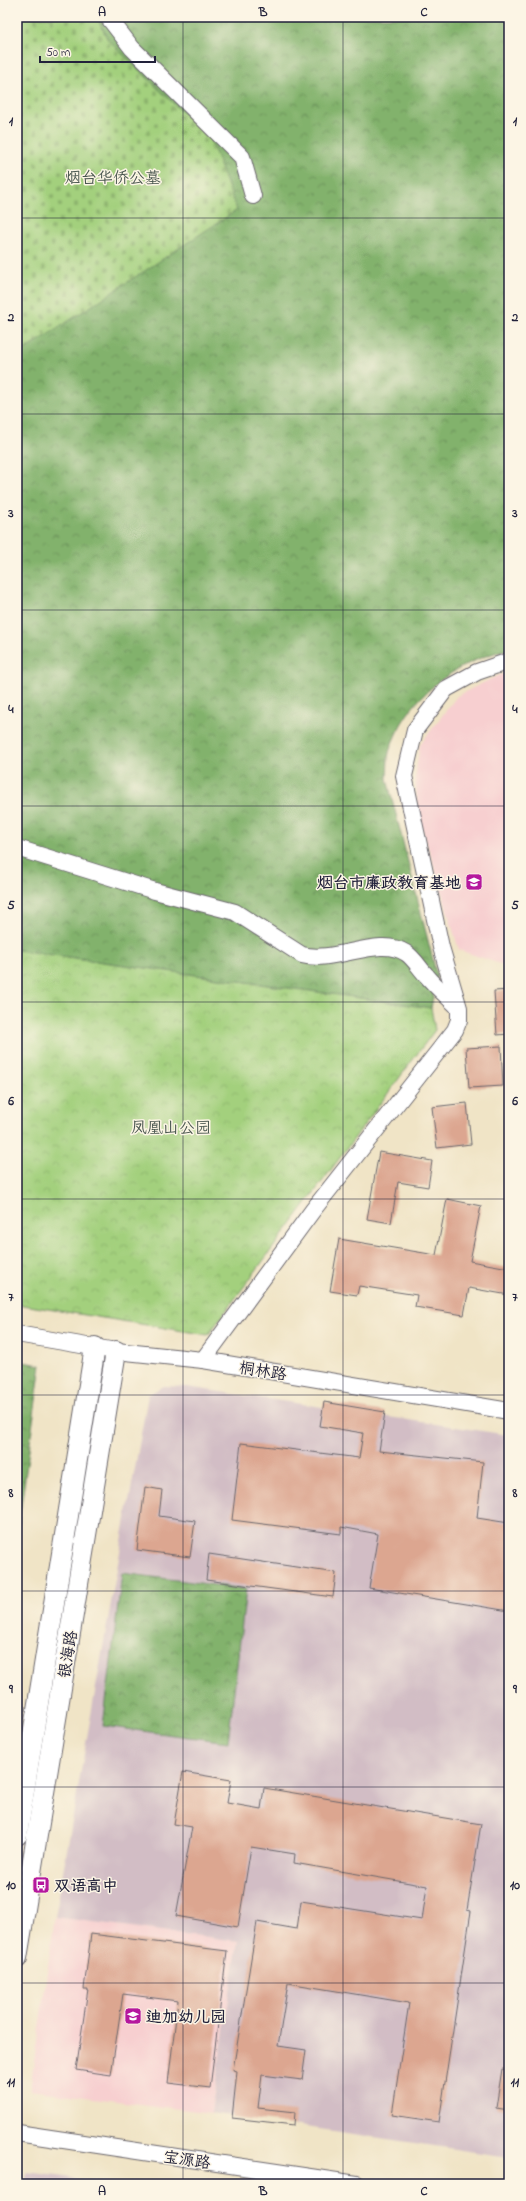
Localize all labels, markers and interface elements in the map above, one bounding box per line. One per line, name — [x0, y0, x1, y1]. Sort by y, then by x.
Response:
text: A — [98, 3, 106, 22]
text: B — [258, 3, 268, 22]
text: C — [420, 3, 428, 22]
scale bar — [40, 38, 155, 64]
text: 50 m — [46, 44, 70, 62]
text: 1 — [9, 112, 14, 131]
text: 1 — [513, 112, 518, 131]
park label: 烟台华侨公墓 — [65, 167, 161, 191]
text: 2 — [7, 308, 15, 327]
text: 2 — [511, 308, 519, 327]
text: 3 — [7, 504, 14, 523]
text: 3 — [511, 504, 518, 523]
text: 4 — [7, 700, 14, 719]
text: 4 — [511, 700, 518, 719]
place label: 烟台市廉政教育基地 — [317, 872, 461, 896]
school or university icon: 烟台市廉政教育基地 — [464, 872, 484, 892]
text: 5 — [7, 896, 15, 915]
text: 5 — [511, 896, 519, 915]
text: 6 — [7, 1092, 14, 1111]
text: 6 — [511, 1092, 518, 1111]
park label: 凤凰山公园 — [131, 1117, 211, 1141]
text: 7 — [8, 1288, 14, 1307]
text: 7 — [512, 1288, 518, 1307]
street label: 桐林路 — [237, 1356, 288, 1388]
text: 8 — [8, 1484, 14, 1503]
text: 8 — [512, 1484, 518, 1503]
street label: 银海路 — [53, 1629, 85, 1680]
text: 9 — [8, 1680, 14, 1699]
text: 9 — [512, 1680, 518, 1699]
bus stop icon: 双语高中 — [31, 1875, 51, 1895]
place label: 双语高中 — [54, 1875, 118, 1899]
text: 10 — [6, 1876, 16, 1895]
text: 10 — [510, 1876, 520, 1895]
school or university icon: 迪加幼儿园 — [123, 2006, 143, 2026]
place label: 迪加幼儿园 — [146, 2006, 226, 2030]
text: 11 — [7, 2073, 16, 2092]
text: 11 — [511, 2073, 520, 2092]
street label: 宝源路 — [161, 2146, 212, 2176]
text: A — [98, 2182, 106, 2201]
text: B — [258, 2182, 268, 2201]
text: C — [420, 2182, 428, 2201]

